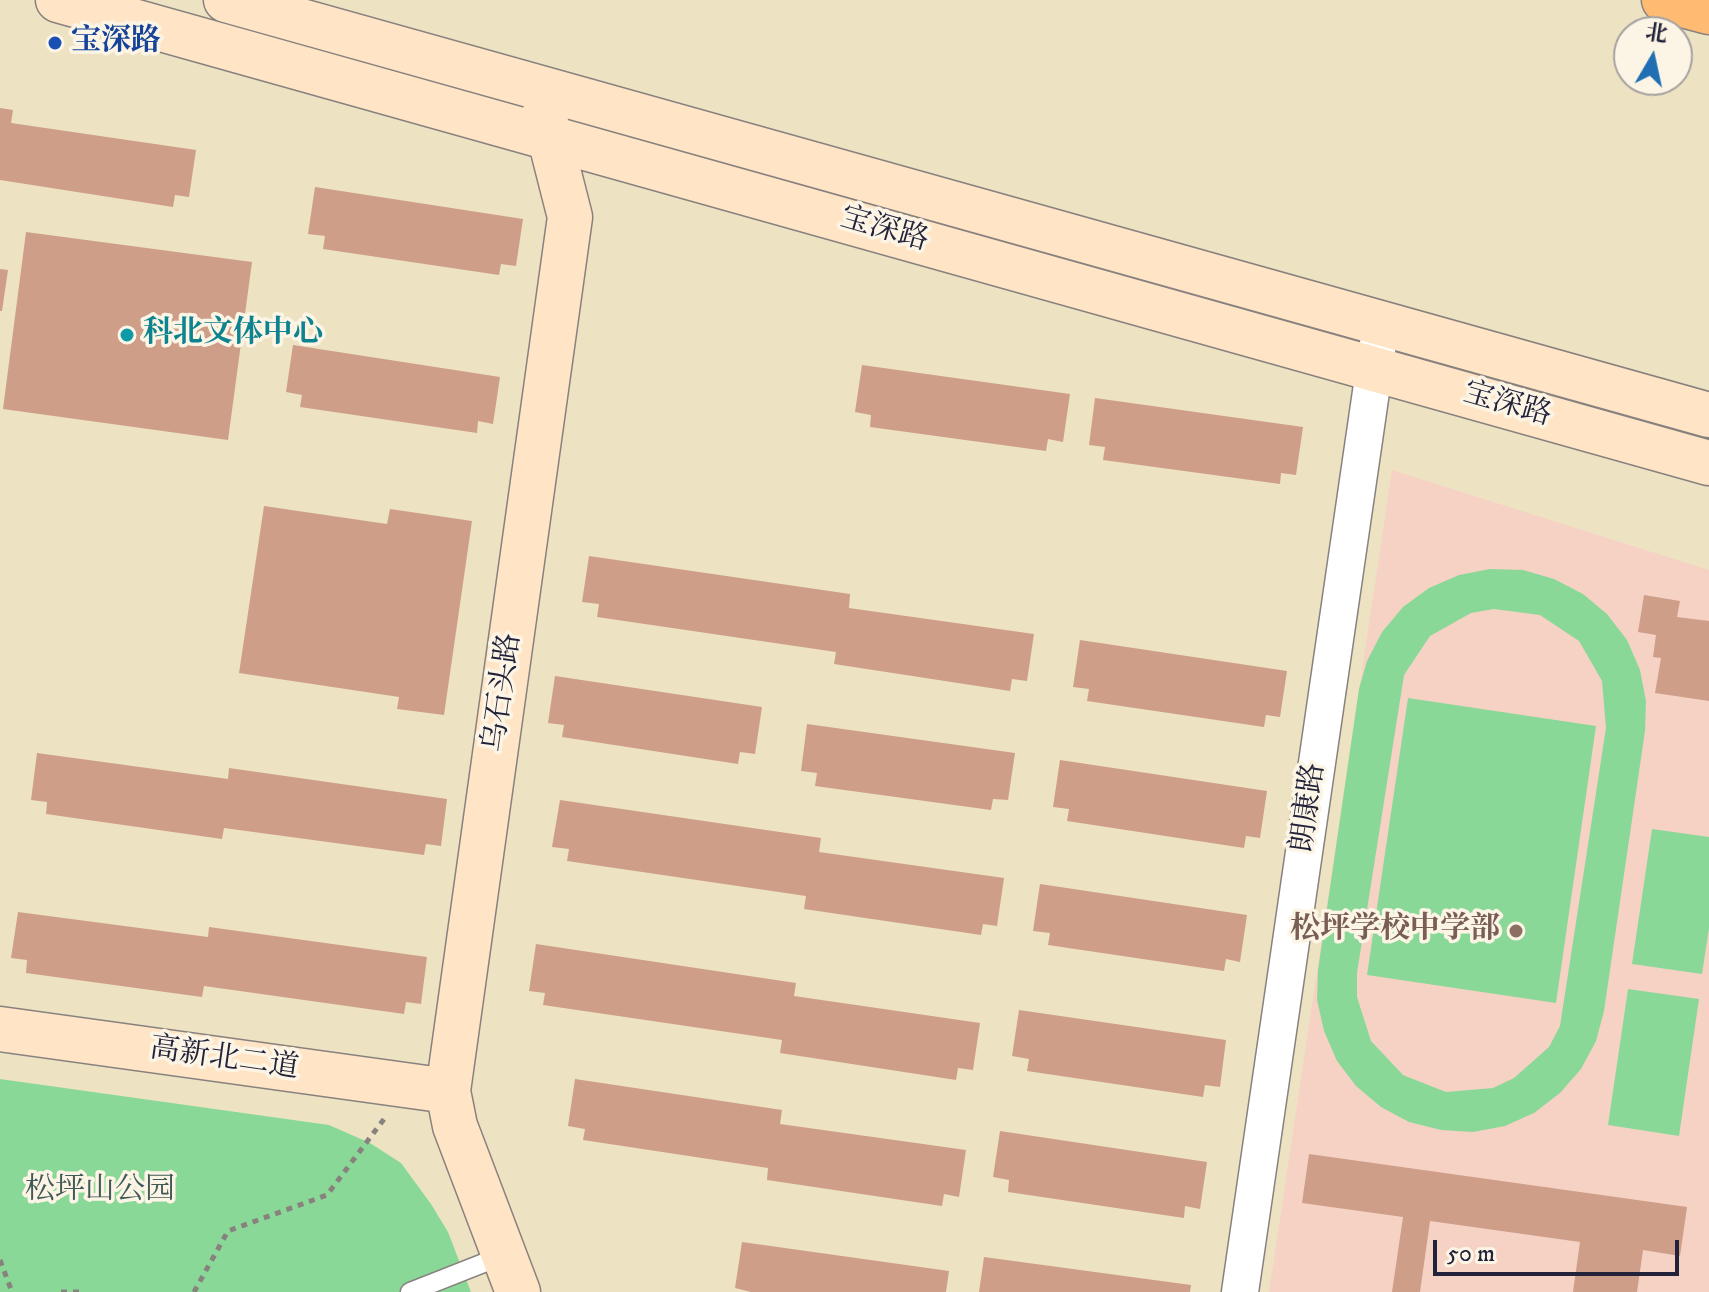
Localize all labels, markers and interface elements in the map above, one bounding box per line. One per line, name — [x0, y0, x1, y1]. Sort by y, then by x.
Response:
north arrow — [1613, 16, 1693, 96]
text: 北 — [1644, 19, 1669, 49]
place label: 宝深路 — [71, 25, 161, 61]
marker: 宝深路 — [46, 34, 64, 52]
street label: 宝深路 — [836, 201, 932, 261]
place label: 科北文体中心 — [143, 317, 323, 353]
marker: 科北文体中心 — [118, 326, 136, 344]
street label: 宝深路 — [1459, 376, 1555, 436]
street label: 乌石头路 — [478, 631, 530, 755]
street label: 朗康路 — [1286, 761, 1334, 855]
place label: 松坪学校中学部 — [1290, 913, 1500, 949]
marker: 松坪学校中学部 — [1507, 922, 1525, 940]
street label: 高新北二道 — [147, 1032, 301, 1088]
park label: 松坪山公园 — [25, 1174, 175, 1210]
scale bar — [1437, 1224, 1683, 1274]
text: 50 m — [1447, 1239, 1495, 1269]

